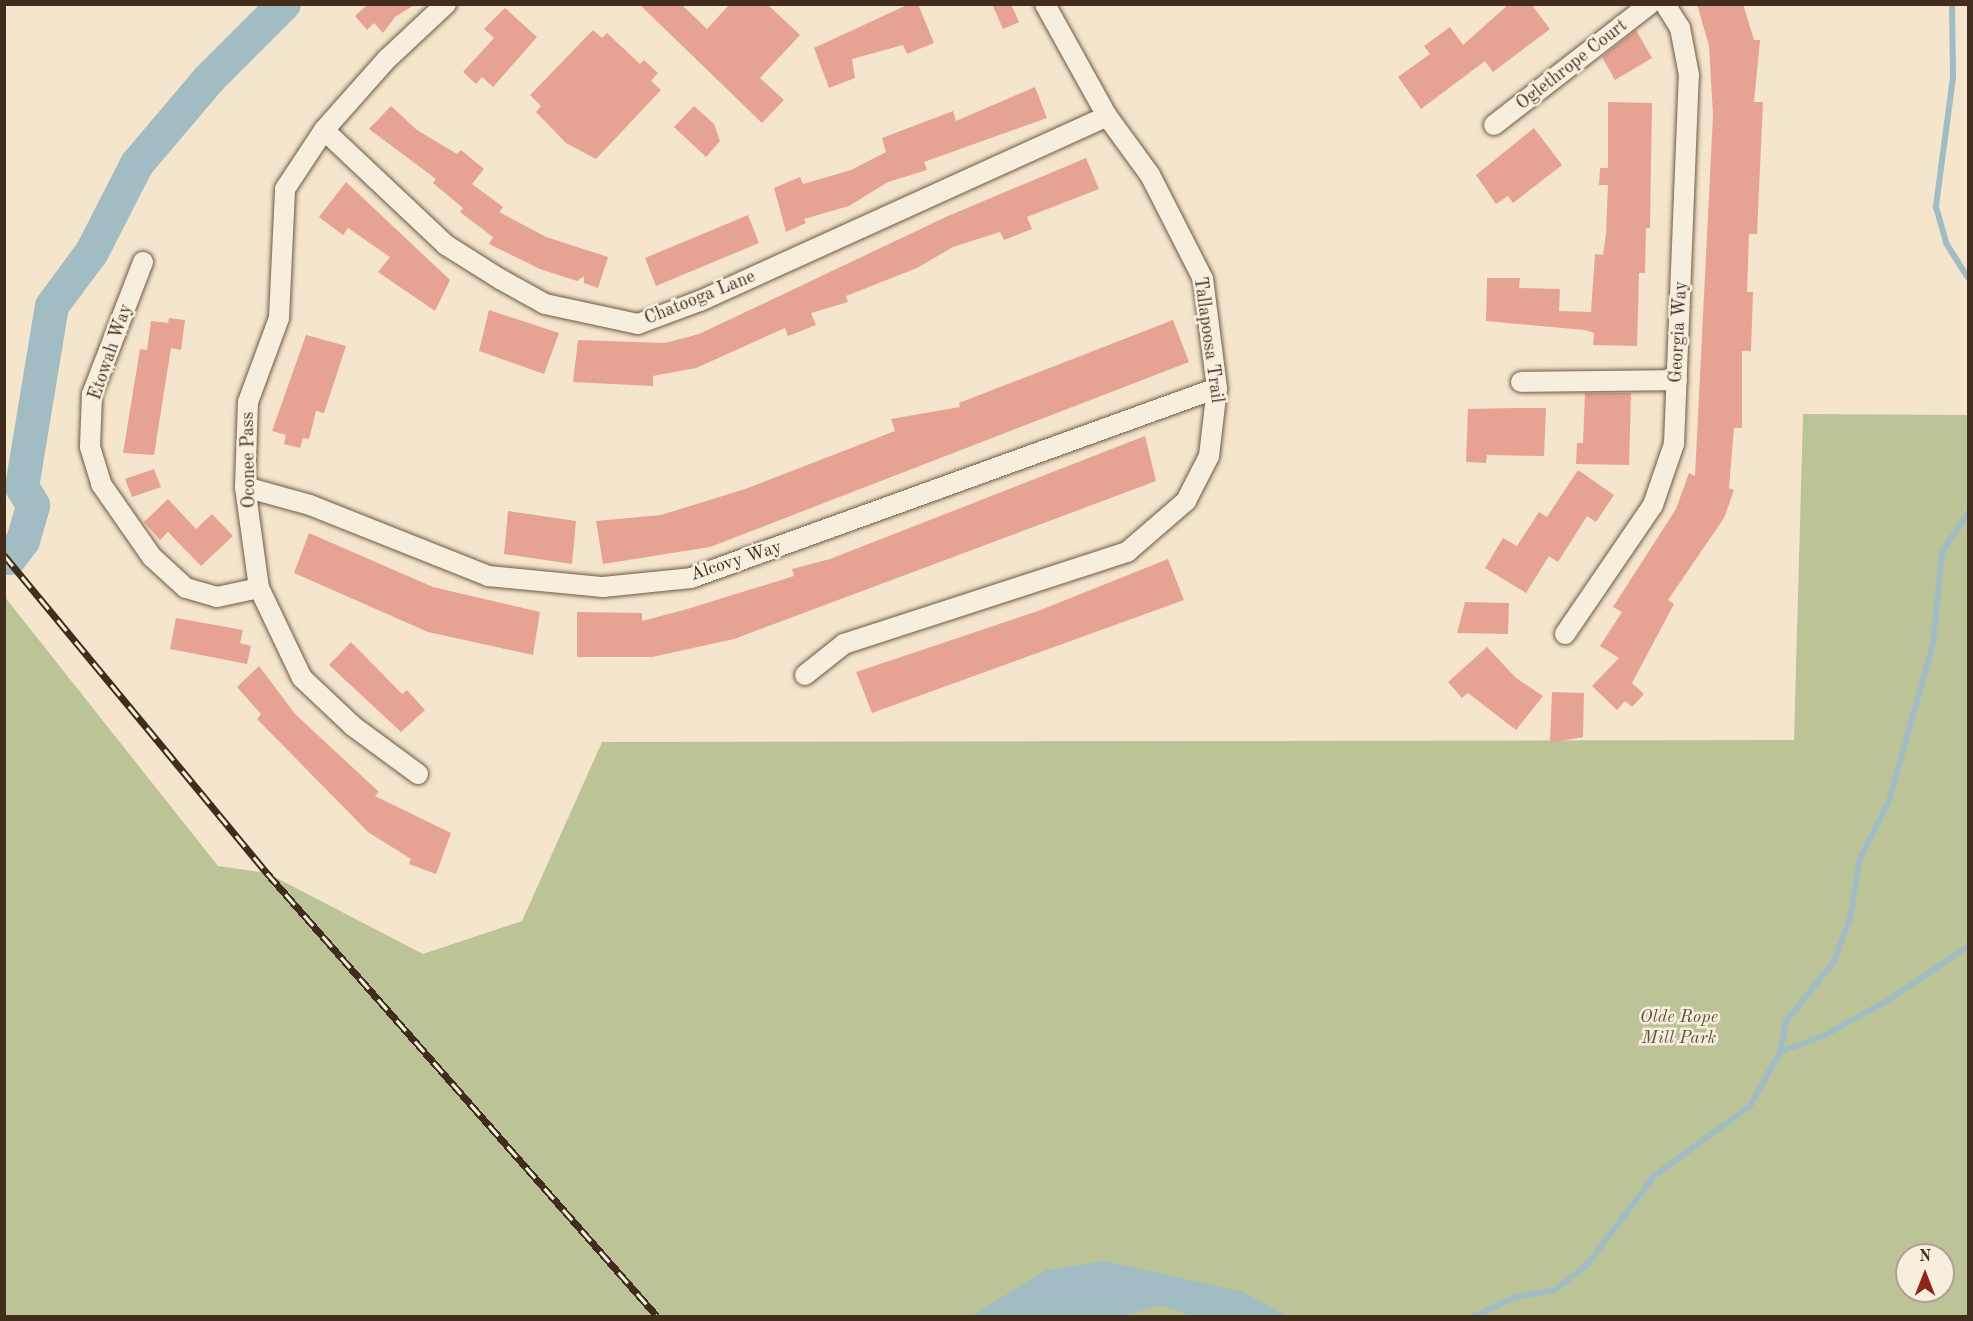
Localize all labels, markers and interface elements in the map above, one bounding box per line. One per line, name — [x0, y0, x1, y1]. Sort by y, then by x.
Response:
street label: Oglethrope Court — [1512, 15, 1632, 115]
street label: Chatooga Lane — [641, 266, 759, 330]
street label: Tallapoosa Trail — [1188, 276, 1228, 404]
street label: Georgia Way — [1666, 281, 1692, 383]
street label: Etowah Way — [84, 301, 138, 403]
street label: Oconee Pass — [237, 411, 261, 509]
street label: Alcovy Way — [688, 536, 784, 586]
park label: Olde Rope Mill Park — [1640, 1007, 1718, 1050]
north arrow — [1895, 1243, 1955, 1303]
text: N — [1919, 1249, 1931, 1265]

